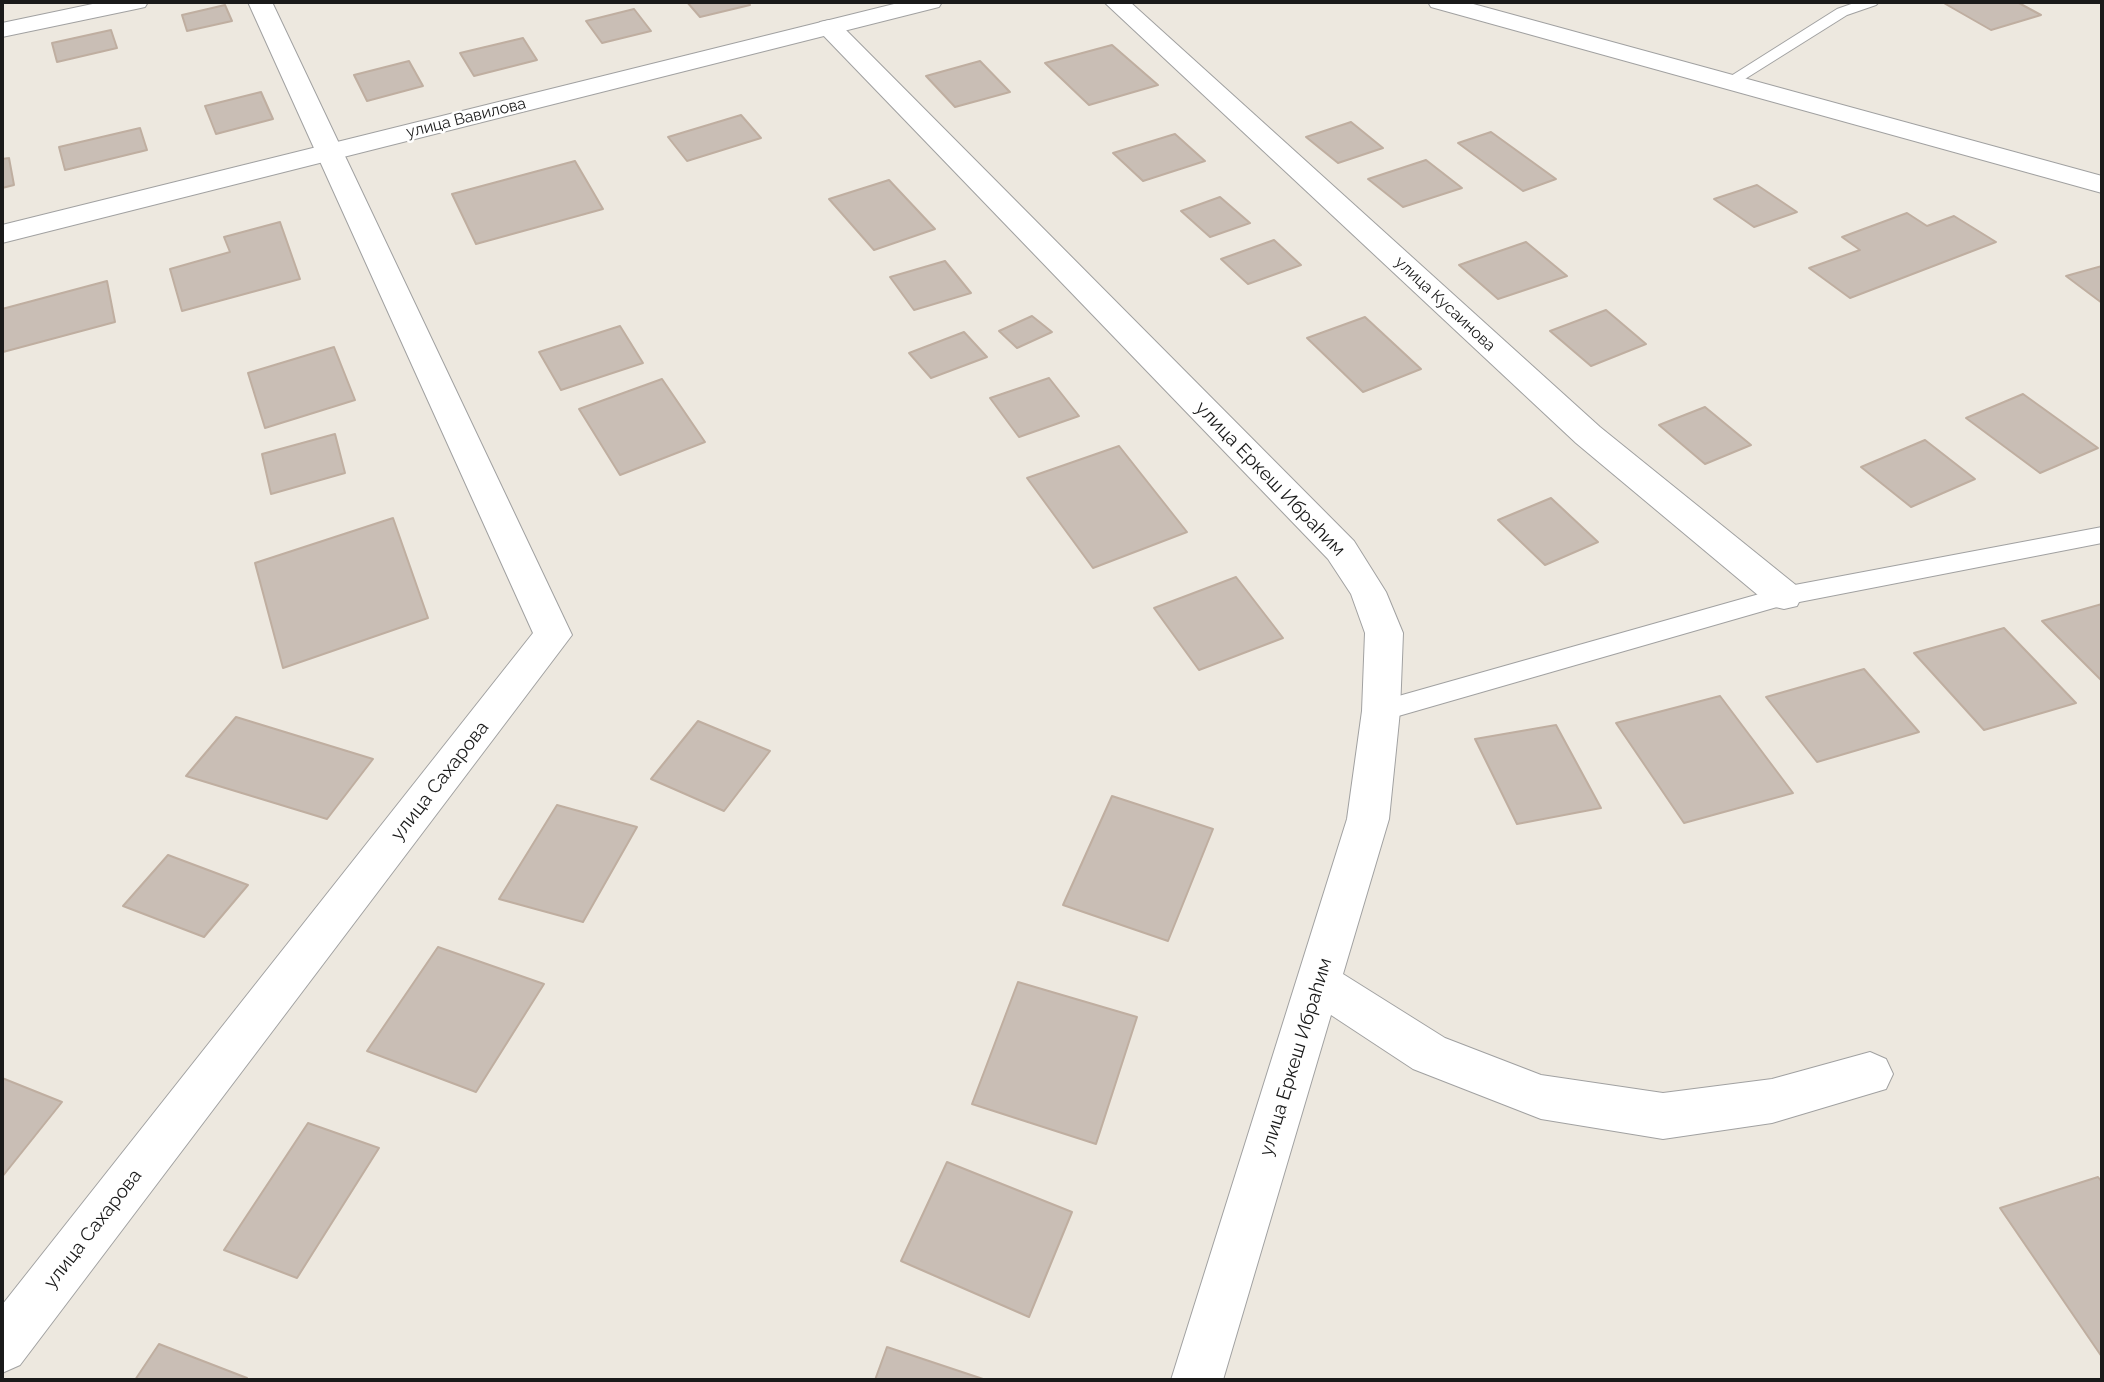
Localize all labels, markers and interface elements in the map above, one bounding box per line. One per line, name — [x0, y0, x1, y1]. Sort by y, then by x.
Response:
street label: улица Вавилова — [404, 94, 528, 142]
street label: улица Кусаинова — [1391, 253, 1499, 355]
street label: улица Еркеш Ибраһим — [1190, 397, 1350, 561]
street label: улица Сахарова — [386, 717, 494, 845]
street label: улица Еркеш Ибраһим — [1255, 955, 1337, 1159]
street label: улица Сахарова — [39, 1165, 147, 1293]

